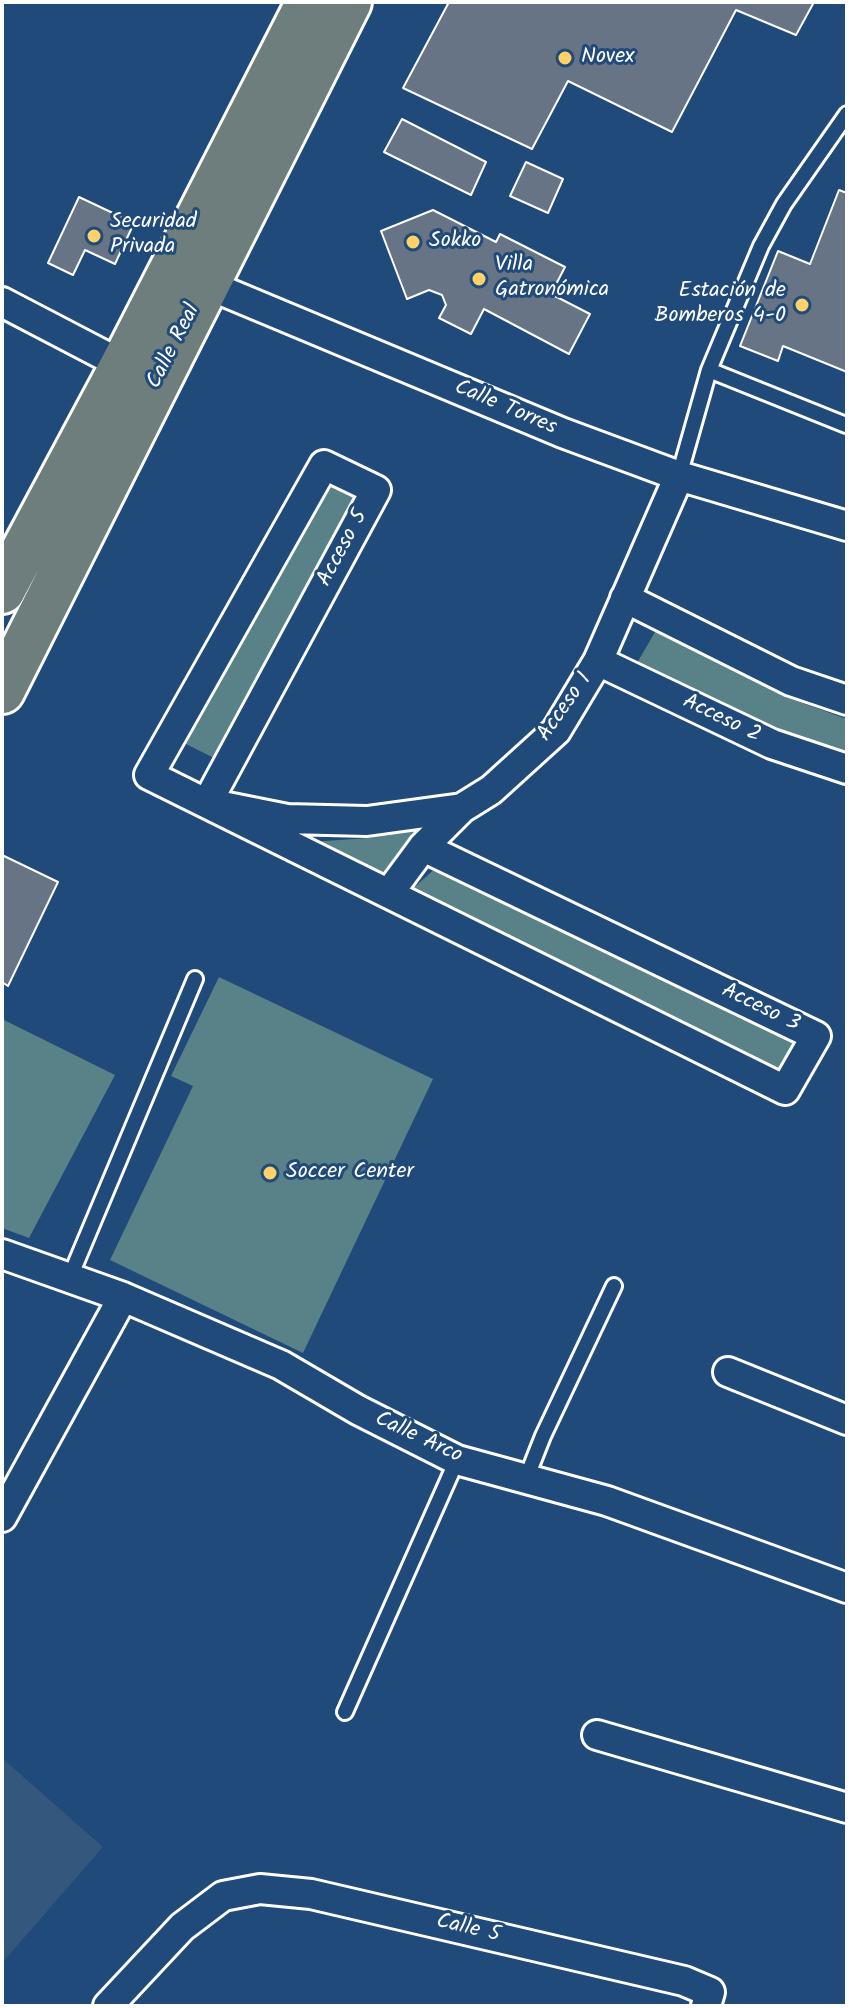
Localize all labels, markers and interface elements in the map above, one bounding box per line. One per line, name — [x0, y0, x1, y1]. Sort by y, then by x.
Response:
place label: Novex — [581, 45, 634, 71]
marker: Novex — [556, 49, 574, 67]
place label: Securidad Privada — [110, 210, 197, 262]
marker: Securidad Privada — [85, 227, 103, 245]
place label: Sokko — [429, 229, 481, 255]
marker: Sokko — [404, 233, 422, 251]
place label: Villa Gatronómica — [495, 253, 609, 304]
marker: Villa Gatronómica — [470, 270, 488, 288]
place label: Estación de Bomberos 4-0 — [654, 279, 786, 330]
marker: Estación de Bomberos 4-0 — [793, 296, 811, 314]
street label: Calle Real — [142, 300, 208, 394]
street label: Calle Torres — [450, 376, 560, 442]
street label: Acceso 5 — [313, 506, 375, 592]
street label: Acceso 1 — [533, 669, 599, 747]
street label: Acceso 2 — [678, 690, 764, 750]
street label: Acceso 3 — [717, 979, 803, 1039]
place label: Soccer Center — [286, 1160, 414, 1186]
marker: Soccer Center — [261, 1164, 279, 1182]
street label: Calle Arco — [370, 1407, 466, 1471]
street label: Calle 5 — [433, 1910, 503, 1950]

